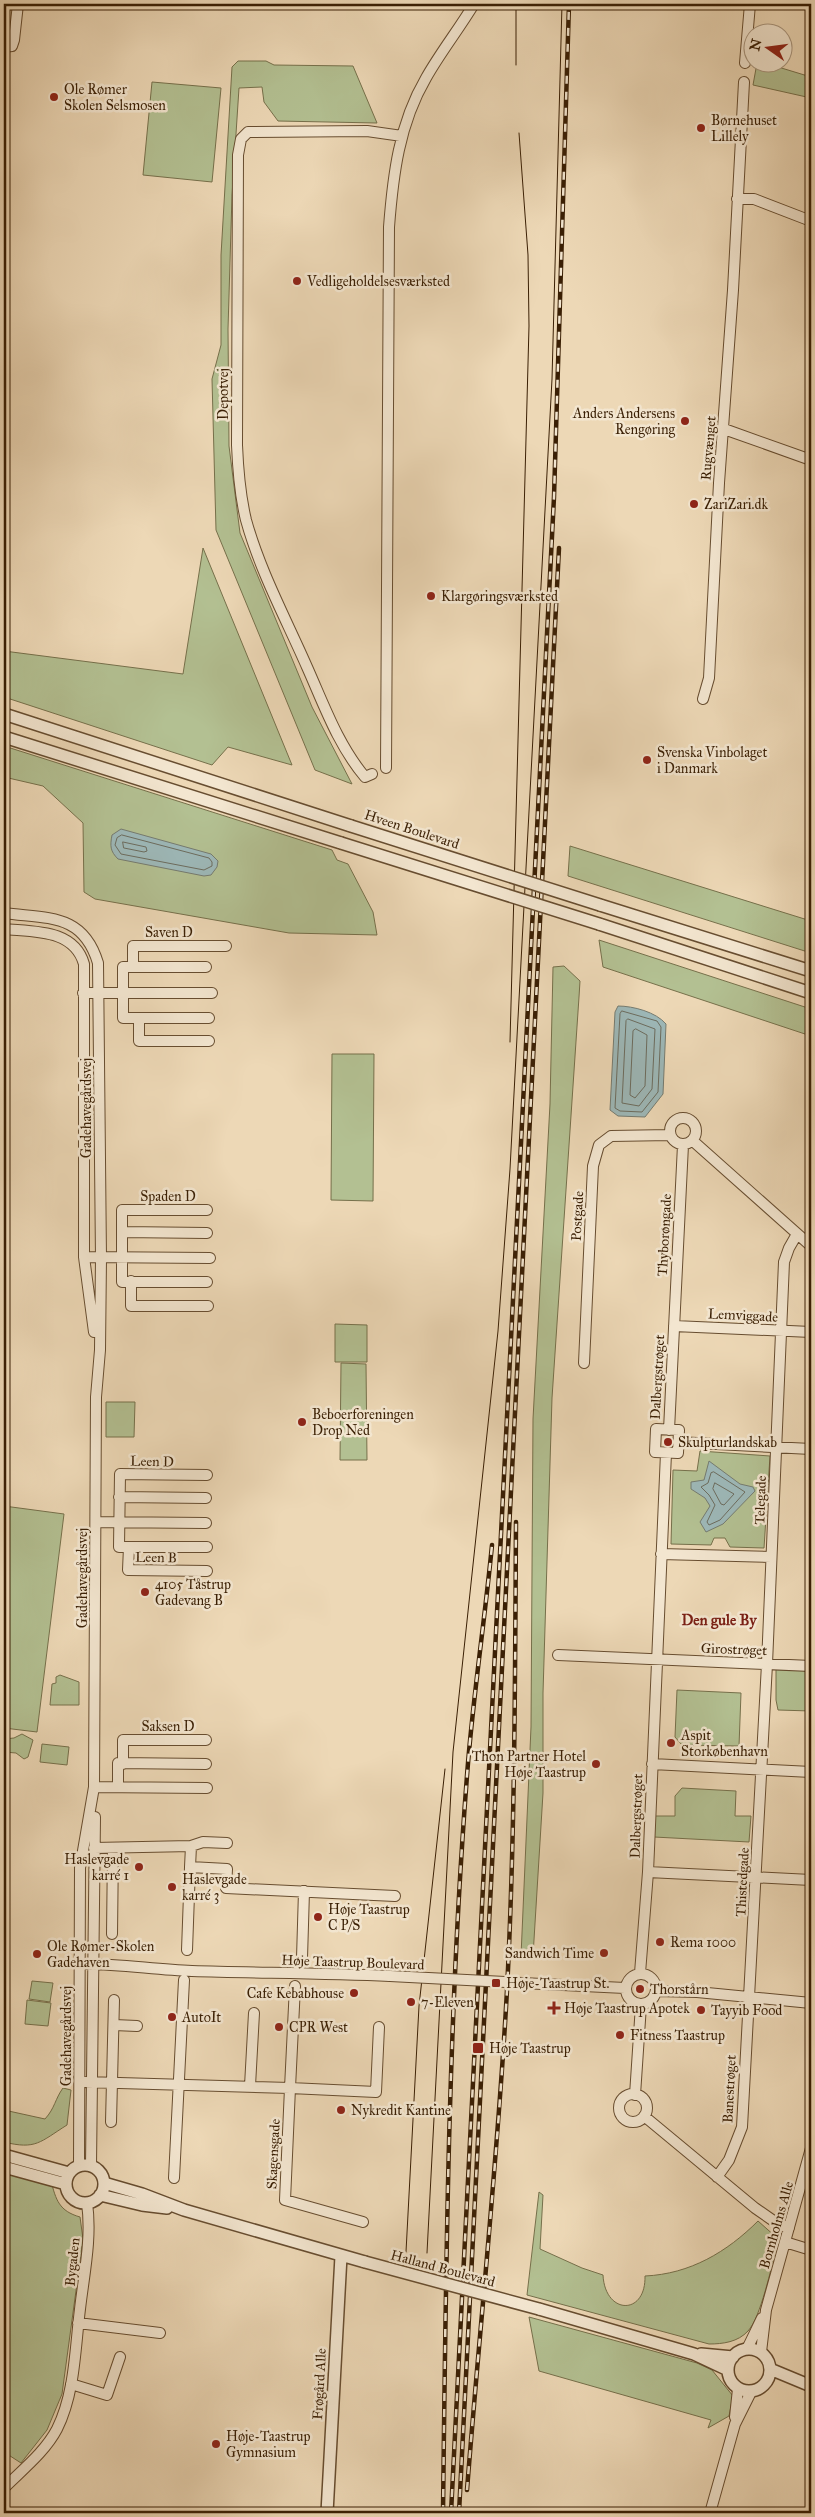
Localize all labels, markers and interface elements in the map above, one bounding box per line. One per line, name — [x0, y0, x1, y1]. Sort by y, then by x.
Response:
north arrow — [742, 22, 792, 72]
text: N — [746, 37, 766, 53]
place label: Ole Rømer Skolen Selsmosen — [64, 81, 166, 114]
marker: Ole Rømer Skolen Selsmosen — [48, 91, 60, 103]
place label: Børnehuset Lillely — [711, 112, 777, 145]
marker: Børnehuset Lillely — [695, 122, 707, 134]
place label: Vedligeholdelsesværksted — [306, 273, 450, 290]
marker: Vedligeholdelsesværksted — [291, 275, 303, 287]
street label: Depotvej — [215, 368, 232, 420]
place label: Anders Andersens Rengøring — [572, 405, 675, 438]
marker: Anders Andersens Rengøring — [679, 415, 691, 427]
street label: Rugvænget — [697, 415, 720, 481]
place label: ZariZari.dk — [704, 496, 768, 513]
marker: ZariZari.dk — [688, 498, 700, 510]
place label: Klargøringsværksted — [441, 588, 558, 605]
marker: Klargøringsværksted — [425, 590, 437, 602]
place label: Svenska Vinbolaget i Danmark — [657, 744, 767, 777]
marker: Svenska Vinbolaget i Danmark — [641, 754, 653, 766]
street label: Hveen Boulevard — [362, 806, 461, 853]
street label: Saven D — [145, 924, 193, 941]
street label: Gadehavegårdsvej — [78, 1058, 95, 1158]
street label: Spaden D — [140, 1188, 196, 1205]
street label: Postgade — [568, 1190, 587, 1242]
street label: Thyborøngade — [654, 1193, 675, 1277]
street label: Lemviggade — [707, 1305, 779, 1326]
street label: Dalbergstrøget — [647, 1334, 668, 1420]
place label: Beboerforeningen Drop Ned — [312, 1406, 414, 1439]
marker: Beboerforeningen Drop Ned — [296, 1416, 308, 1428]
place label: Skulpturlandskab — [678, 1434, 777, 1451]
marker: Skulpturlandskab — [662, 1436, 674, 1448]
street label: Leen D — [130, 1453, 174, 1470]
street label: Telegade — [751, 1475, 770, 1525]
street label: Gadehavegårdsvej — [74, 1528, 91, 1628]
street label: Leen B — [135, 1549, 177, 1566]
place label: 4105 Tåstrup Gadevang B — [155, 1576, 231, 1609]
marker: 4105 Tåstrup Gadevang B — [139, 1586, 151, 1598]
district label: Den gule By — [682, 1611, 757, 1630]
street label: Girostrøget — [701, 1640, 767, 1659]
street label: Saksen D — [141, 1718, 195, 1735]
place label: Aspit Storkøbenhavn — [680, 1727, 768, 1760]
marker: Aspit Storkøbenhavn — [665, 1737, 677, 1749]
place label: Thon Partner Hotel Høje Taastrup — [472, 1748, 586, 1781]
marker: Thon Partner Hotel Høje Taastrup — [590, 1758, 602, 1770]
street label: Dalbergstrøget — [627, 1773, 646, 1859]
street label: Thistedgade — [732, 1847, 753, 1917]
place label: Haslevgade karré 1 — [64, 1851, 129, 1884]
marker: Haslevgade karré 1 — [133, 1861, 145, 1873]
place label: Haslevgade karré 3 — [182, 1871, 247, 1904]
marker: Haslevgade karré 3 — [166, 1881, 178, 1893]
place label: Høje Taastrup C P/S — [328, 1901, 410, 1934]
marker: Høje Taastrup C P/S — [312, 1911, 324, 1923]
place label: Rema 1000 — [670, 1934, 736, 1951]
marker: Rema 1000 — [654, 1936, 666, 1948]
place label: Ole Rømer-Skolen Gadehaven — [47, 1938, 155, 1971]
place label: Sandwich Time — [505, 1945, 594, 1962]
marker: Sandwich Time — [598, 1947, 610, 1959]
marker: Ole Rømer-Skolen Gadehaven — [31, 1948, 43, 1960]
street label: Høje Taastrup Boulevard — [281, 1952, 425, 1973]
place label: Høje-Taastrup St. — [506, 1975, 610, 1992]
marker: Høje-Taastrup St. — [490, 1977, 502, 1989]
place label: Thorstårn — [650, 1981, 709, 1998]
marker: Thorstårn — [634, 1983, 646, 1995]
place label: Cafe Kebabhouse — [247, 1985, 344, 2002]
street label: Gadehavegårdsvej — [58, 1986, 75, 2086]
marker: Cafe Kebabhouse — [348, 1987, 360, 1999]
place label: 7-Eleven — [421, 1994, 474, 2011]
marker: 7-Eleven — [405, 1996, 417, 2008]
place label: Høje Taastrup Apotek — [564, 2000, 690, 2017]
marker: Høje Taastrup Apotek — [548, 2002, 560, 2014]
place label: Tayyib Food — [711, 2002, 782, 2019]
marker: Tayyib Food — [695, 2004, 707, 2016]
place label: AutoIt — [181, 2009, 221, 2026]
marker: AutoIt — [166, 2011, 178, 2023]
place label: CPR West — [289, 2019, 348, 2036]
marker: CPR West — [273, 2021, 285, 2033]
place label: Fitness Taastrup — [630, 2027, 725, 2044]
marker: Fitness Taastrup — [614, 2029, 626, 2041]
place label: Høje Taastrup — [489, 2040, 571, 2057]
marker: Høje Taastrup — [471, 2041, 485, 2055]
street label: Banestrøget — [719, 2054, 740, 2124]
place label: Nykredit Kantine — [351, 2102, 451, 2119]
marker: Nykredit Kantine — [335, 2104, 347, 2116]
street label: Skagensgade — [263, 2118, 284, 2190]
street label: Bornholms Alle — [756, 2179, 797, 2271]
street label: Bygaden — [62, 2237, 84, 2287]
street label: Halland Boulevard — [389, 2246, 497, 2291]
street label: Frøgård Alle — [309, 2348, 330, 2420]
place label: Høje-Taastrup Gymnasium — [226, 2428, 311, 2461]
marker: Høje-Taastrup Gymnasium — [210, 2438, 222, 2450]

